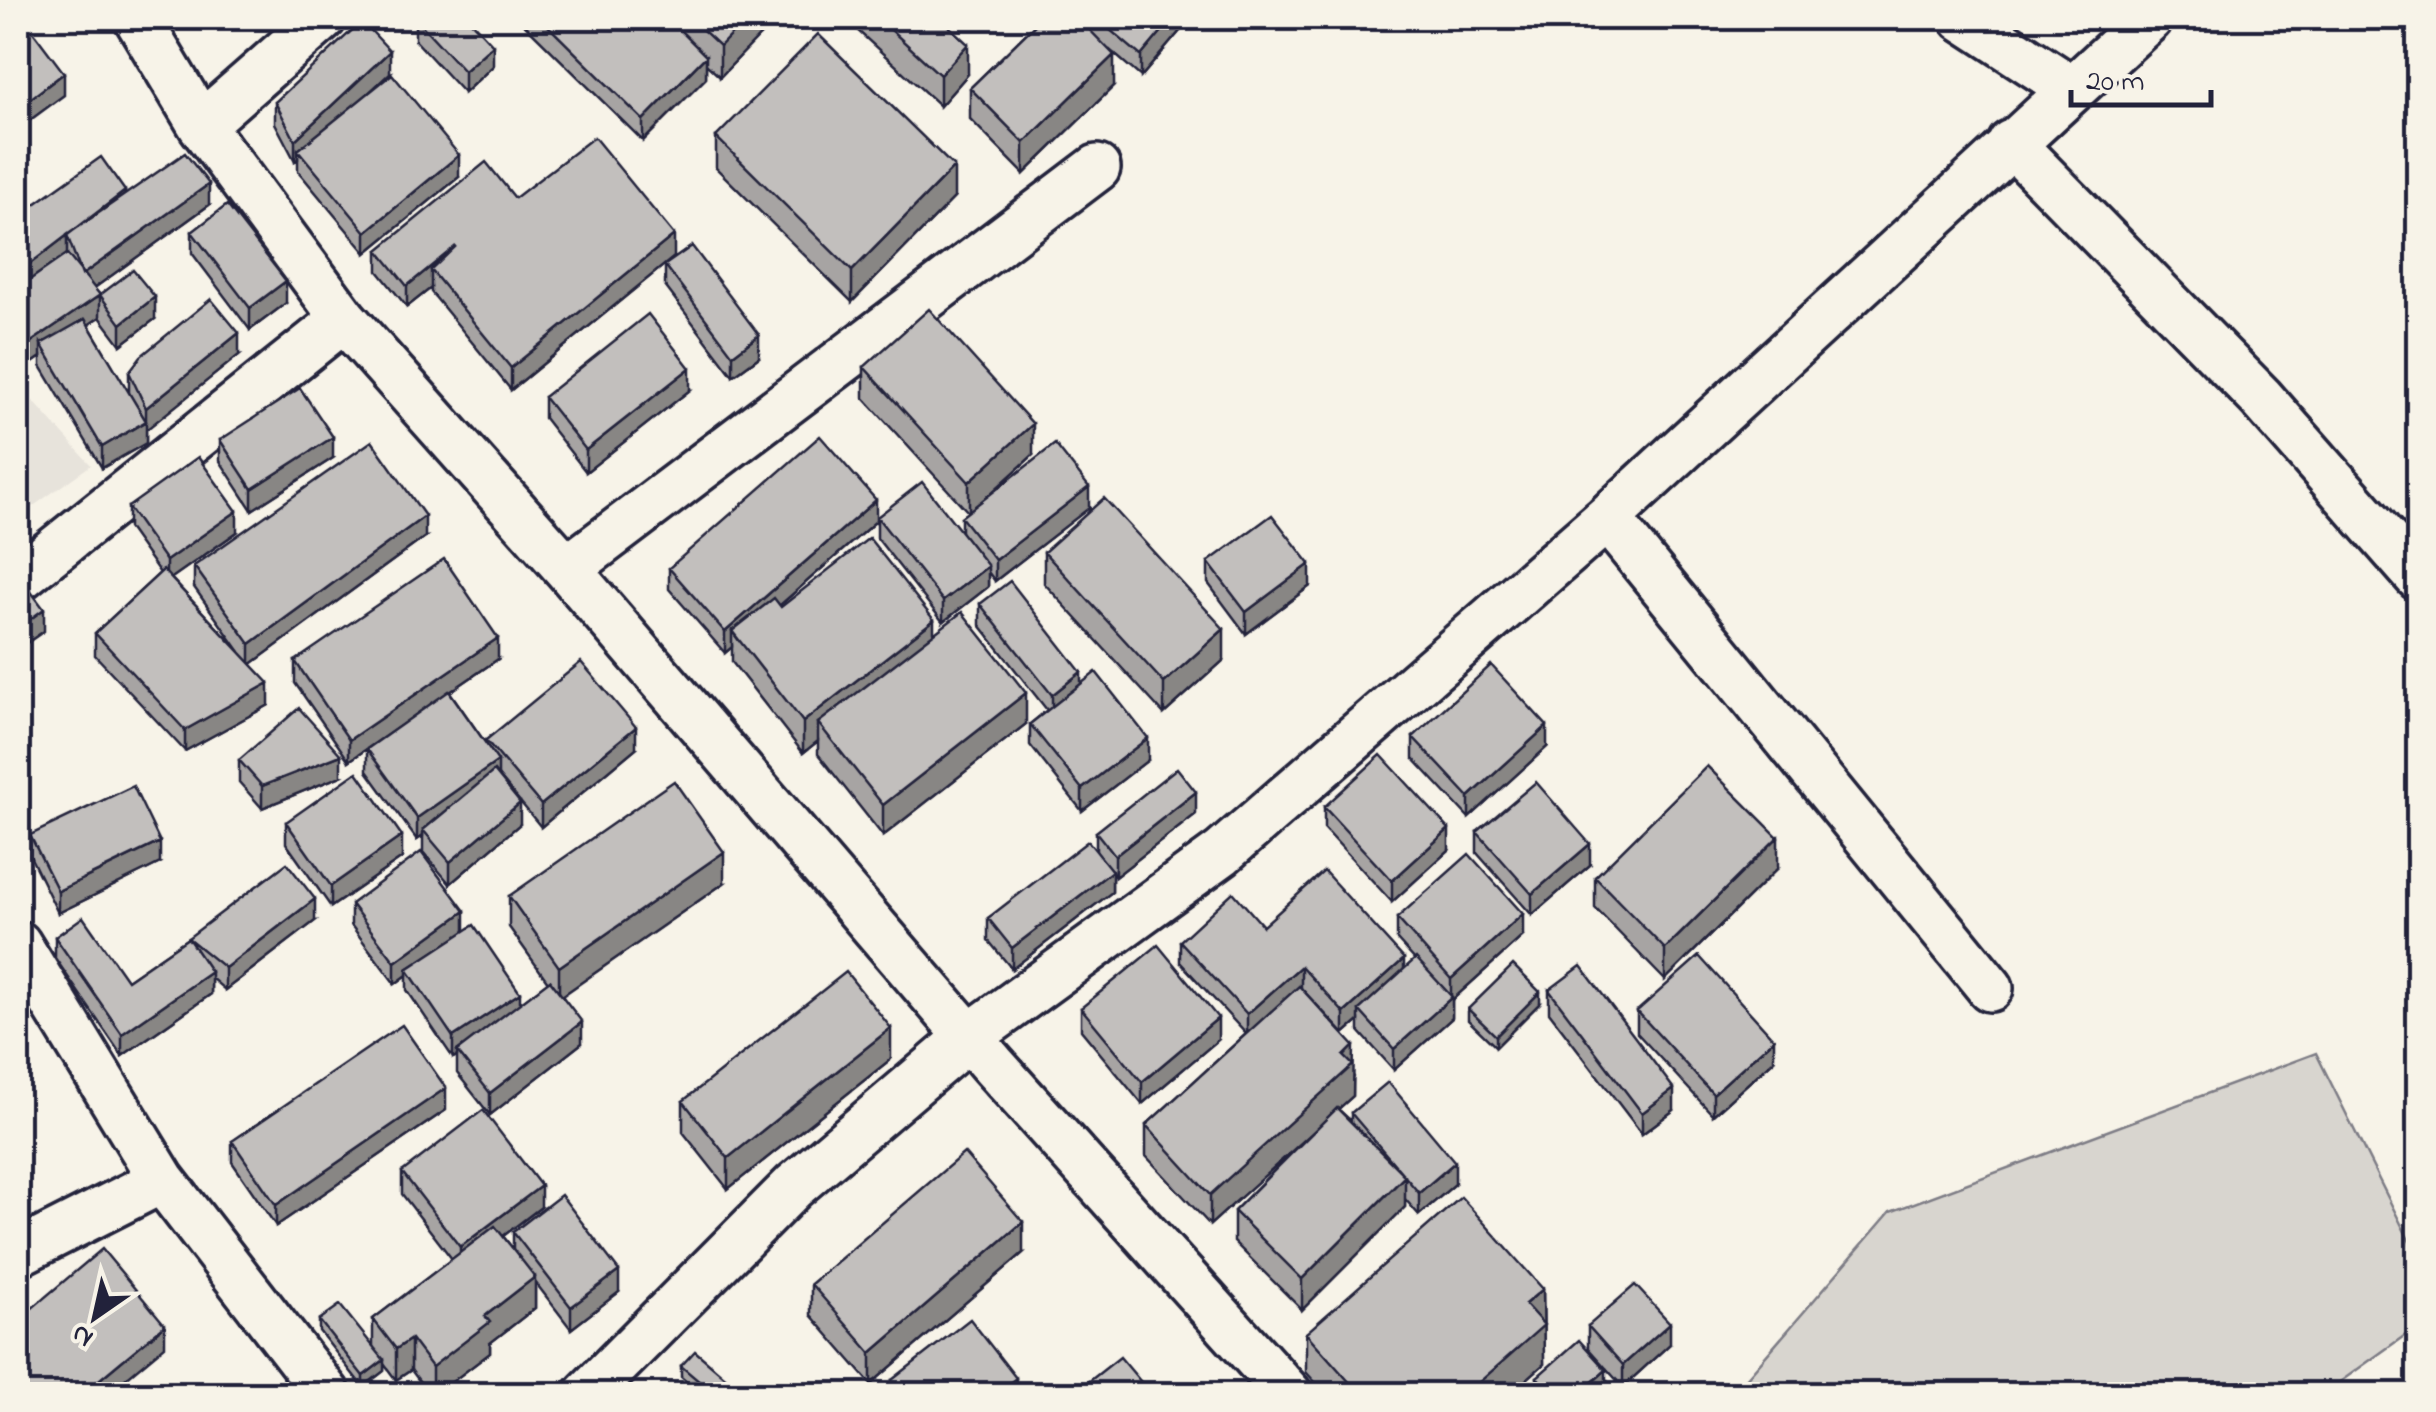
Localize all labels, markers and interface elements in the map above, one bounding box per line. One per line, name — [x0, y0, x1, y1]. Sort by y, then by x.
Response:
scale bar — [2071, 45, 2211, 107]
text: 20 m — [2086, 61, 2145, 105]
north arrow — [45, 1267, 145, 1367]
text: N — [64, 1313, 102, 1357]

